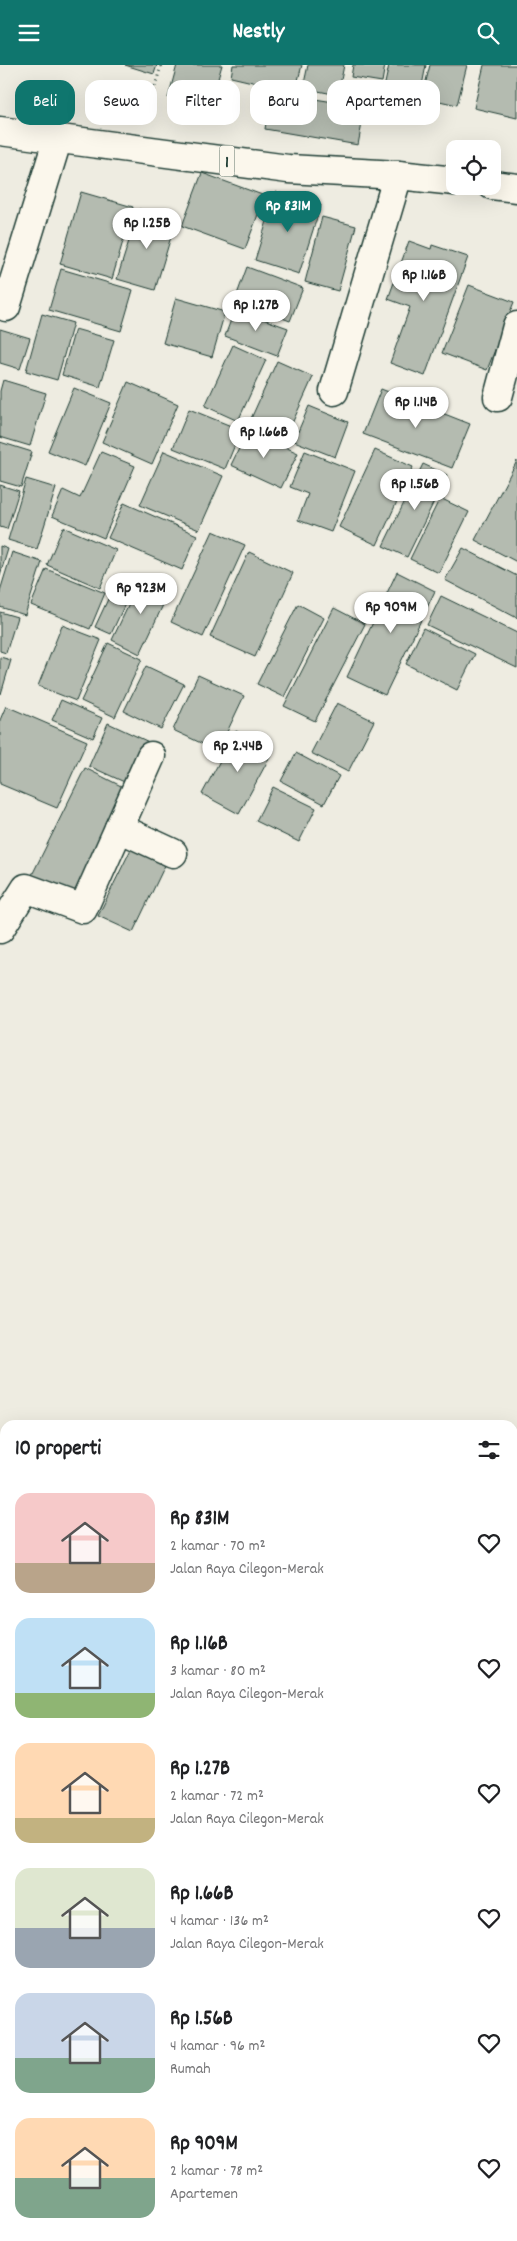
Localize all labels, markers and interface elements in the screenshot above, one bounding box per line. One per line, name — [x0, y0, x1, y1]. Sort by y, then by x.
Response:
text: Nestly — [232, 17, 285, 48]
icon: menu — [15, 19, 43, 47]
icon: search — [474, 19, 502, 47]
chip: Beli — [15, 80, 75, 125]
chip: Sewa — [85, 80, 157, 125]
chip: Filter — [167, 80, 240, 125]
chip: Baru — [250, 80, 317, 125]
chip: Apartemen — [327, 80, 440, 125]
map controls — [446, 140, 501, 195]
button: locate — [446, 140, 501, 195]
road number: 1 — [220, 145, 234, 177]
pin: Rp 831M — [242, 191, 334, 233]
text: Rp 831M — [265, 195, 311, 218]
pin: Rp 1.25B — [95, 207, 199, 250]
text: Rp 1.25B — [124, 212, 170, 235]
pin: Rp 1.16B — [372, 259, 476, 302]
text: Rp 1.16B — [402, 264, 446, 287]
pin: Rp 1.27B — [204, 289, 308, 332]
text: Rp 1.27B — [233, 294, 279, 317]
pin: Rp 1.14B — [364, 387, 468, 429]
text: Rp 1.14B — [395, 391, 437, 414]
pin: Rp 1.66B — [212, 417, 316, 459]
text: Rp 1.66B — [240, 421, 288, 444]
pin: Rp 1.56B — [363, 469, 467, 511]
text: Rp 1.56B — [391, 473, 439, 496]
pin: Rp 923M — [95, 573, 187, 615]
text: Rp 923M — [116, 577, 166, 600]
pin: Rp 909M — [345, 591, 437, 634]
text: Rp 909M — [365, 596, 417, 619]
pin: Rp 2.44B — [186, 731, 290, 773]
text: Rp 2.44B — [213, 735, 263, 758]
text: 10 properti — [15, 1435, 101, 1465]
icon: filters — [475, 1436, 503, 1464]
text: Rp 831M — [170, 1505, 229, 1535]
icon: home — [55, 1513, 115, 1573]
icon: heart — [475, 1529, 503, 1557]
text: 2 kamar · 70 m² — [170, 1535, 265, 1558]
text: Jalan Raya Cilegon-Merak — [170, 1558, 324, 1581]
text: Rp 1.16B — [170, 1630, 228, 1660]
icon: home — [55, 1638, 115, 1698]
icon: heart — [475, 1654, 503, 1682]
text: 3 kamar · 80 m² — [170, 1660, 266, 1683]
text: Jalan Raya Cilegon-Merak — [170, 1683, 324, 1706]
text: Rp 1.27B — [170, 1755, 230, 1785]
icon: home — [55, 1763, 115, 1823]
icon: heart — [475, 1779, 503, 1807]
text: 2 kamar · 72 m² — [170, 1785, 264, 1808]
text: Jalan Raya Cilegon-Merak — [170, 1808, 324, 1831]
text: Rp 1.66B — [170, 1880, 233, 1910]
icon: home — [55, 1888, 115, 1948]
icon: heart — [475, 1904, 503, 1932]
text: 4 kamar · 136 m² — [170, 1910, 269, 1933]
text: Jalan Raya Cilegon-Merak — [170, 1933, 324, 1956]
text: Rp 1.56B — [170, 2005, 233, 2035]
icon: home — [55, 2013, 115, 2073]
icon: heart — [475, 2029, 503, 2057]
text: 4 kamar · 96 m² — [170, 2035, 265, 2058]
text: Rumah — [170, 2058, 211, 2081]
text: Rp 909M — [170, 2130, 238, 2160]
icon: home — [55, 2138, 115, 2198]
icon: heart — [475, 2154, 503, 2182]
text: 2 kamar · 78 m² — [170, 2160, 263, 2183]
text: Apartemen — [170, 2183, 238, 2206]

